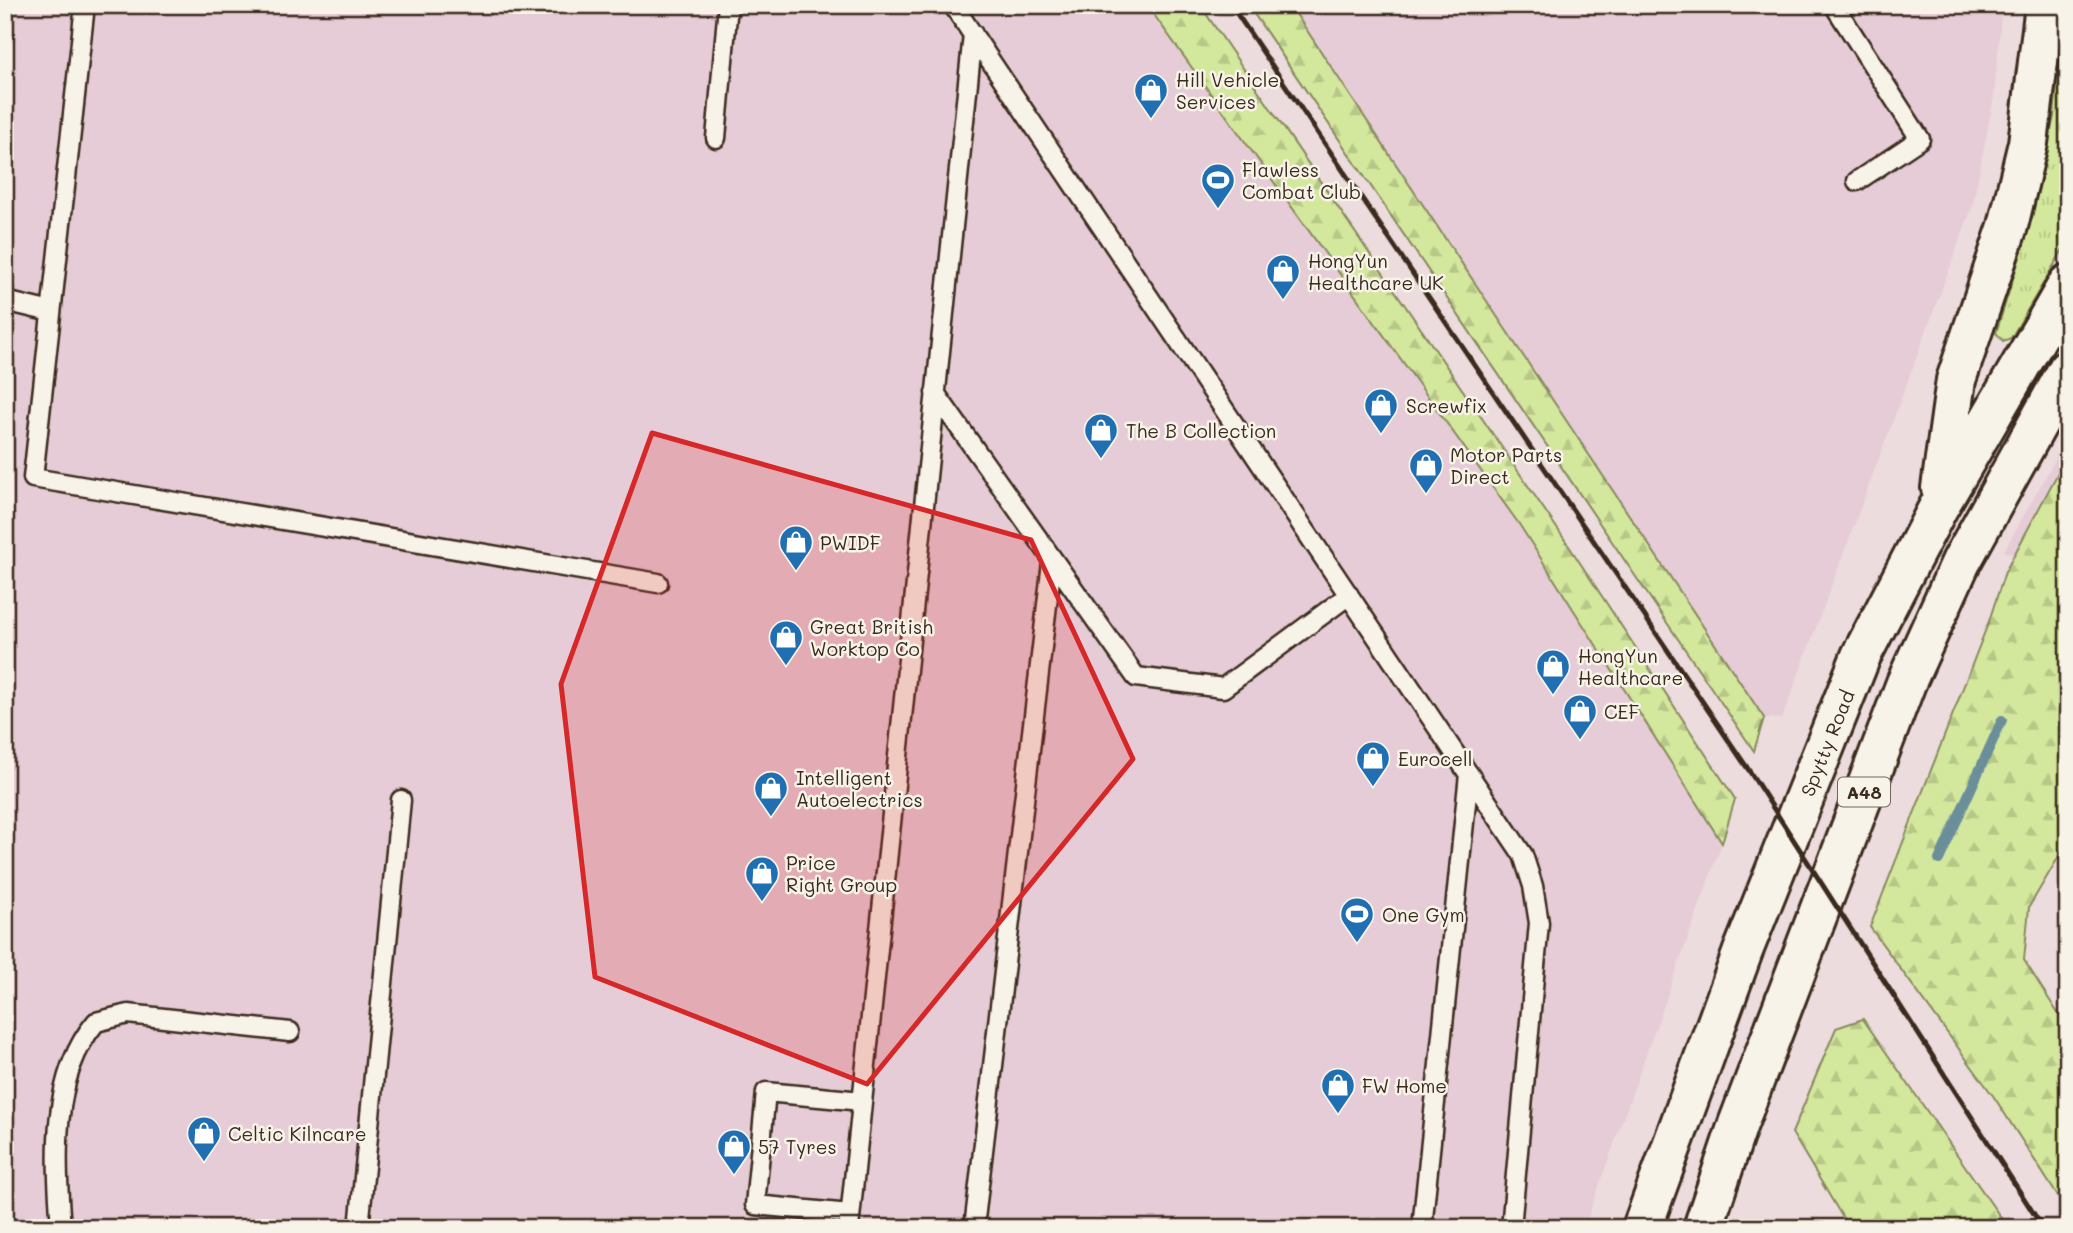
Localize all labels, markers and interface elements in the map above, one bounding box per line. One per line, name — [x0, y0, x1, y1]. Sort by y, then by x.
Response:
place label: Hill Vehicle Services — [1176, 67, 1279, 114]
shop icon: Hill Vehicle Services — [1132, 71, 1170, 120]
place label: Flawless Combat Club — [1242, 157, 1361, 204]
sports icon: Flawless Combat Club — [1199, 161, 1237, 210]
place label: HongYun Healthcare UK — [1308, 248, 1444, 295]
shop icon: HongYun Healthcare UK — [1264, 252, 1302, 301]
shop icon: Screwfix — [1362, 386, 1400, 435]
place label: Screwfix — [1406, 393, 1487, 418]
shop icon: The B Collection — [1082, 411, 1120, 460]
place label: The B Collection — [1126, 418, 1276, 443]
place label: Motor Parts Direct — [1450, 442, 1562, 489]
shop icon: Motor Parts Direct — [1407, 446, 1445, 495]
shop icon: PWIDF — [777, 523, 815, 572]
place label: PWIDF — [820, 530, 881, 555]
place label: Great British Worktop Co — [810, 614, 933, 661]
shop icon: Great British Worktop Co — [767, 618, 805, 667]
place label: HongYun Healthcare — [1578, 643, 1683, 690]
shop icon: HongYun Healthcare — [1534, 647, 1572, 696]
street label: Spytty Road — [1794, 686, 1860, 800]
shop icon: CEF — [1561, 692, 1599, 741]
place label: CEF — [1604, 699, 1639, 724]
shop icon: Eurocell — [1354, 739, 1392, 788]
place label: Eurocell — [1398, 746, 1473, 771]
place label: Intelligent Autoelectrics — [796, 765, 923, 812]
shop icon: Intelligent Autoelectrics — [752, 769, 790, 818]
road number: A48 — [1838, 778, 1890, 806]
place label: Price Right Group — [786, 850, 897, 897]
shop icon: Price Right Group — [743, 854, 781, 903]
sports icon: One Gym — [1338, 895, 1376, 944]
place label: One Gym — [1382, 902, 1465, 927]
shop icon: FW Home — [1319, 1066, 1357, 1115]
place label: FW Home — [1362, 1073, 1447, 1098]
shop icon: Celtic Kilncare — [185, 1114, 223, 1163]
place label: Celtic Kilncare — [228, 1121, 366, 1146]
shop icon: 57 Tyres — [715, 1127, 753, 1176]
place label: 57 Tyres — [758, 1134, 837, 1159]

